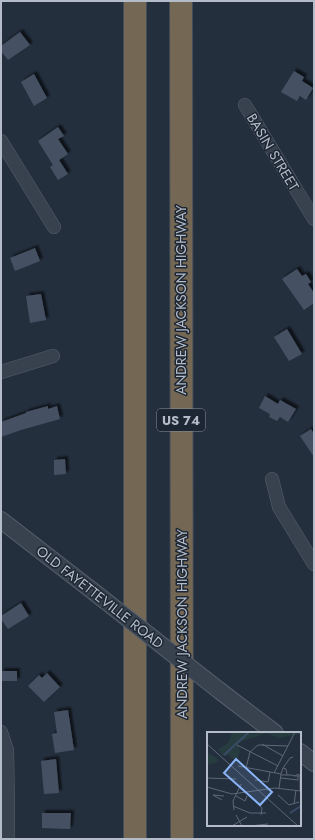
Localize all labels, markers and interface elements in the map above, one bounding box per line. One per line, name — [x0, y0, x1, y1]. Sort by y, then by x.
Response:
street label: BASIN STREET — [242, 110, 304, 195]
street label: ANDREW JACKSON HIGHWAY — [171, 205, 191, 395]
road number: US 74 — [157, 409, 205, 431]
street label: ANDREW JACKSON HIGHWAY — [172, 529, 192, 719]
street label: OLD FAYETTEVILLE ROAD — [32, 541, 168, 653]
inset map — [207, 732, 301, 826]

